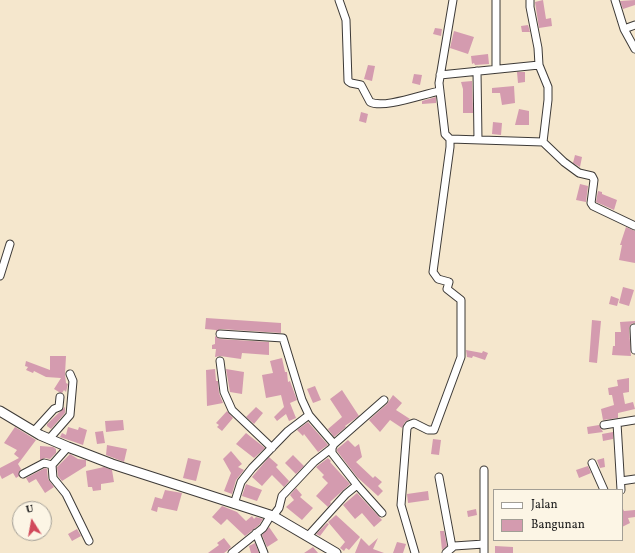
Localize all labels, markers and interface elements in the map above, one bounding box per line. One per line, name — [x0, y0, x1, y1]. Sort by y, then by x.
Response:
legend — [493, 489, 623, 541]
text: Jalan — [531, 497, 558, 513]
north arrow — [12, 501, 52, 541]
text: U — [25, 502, 35, 518]
text: Bangunan — [531, 517, 585, 533]

